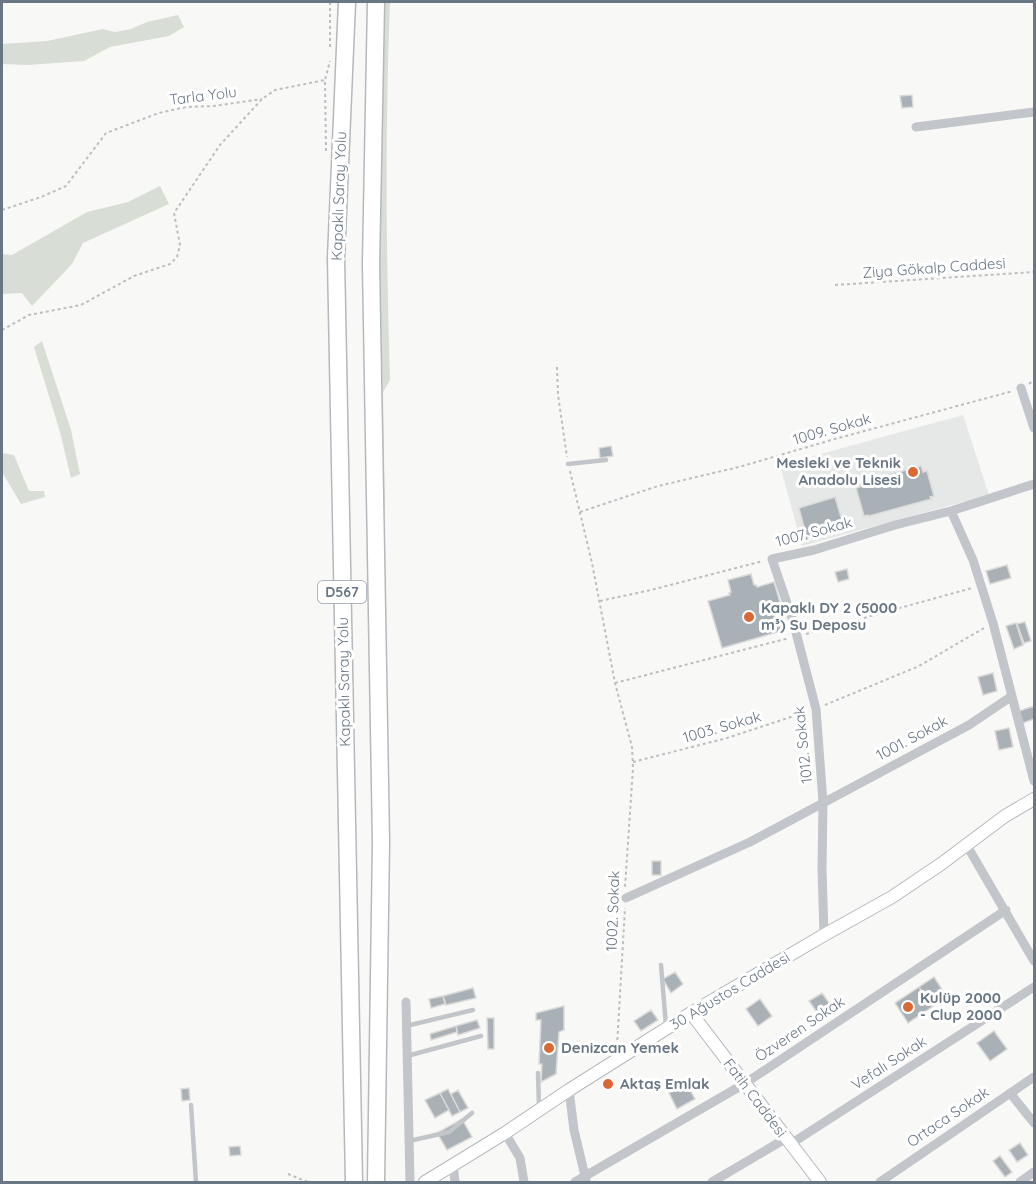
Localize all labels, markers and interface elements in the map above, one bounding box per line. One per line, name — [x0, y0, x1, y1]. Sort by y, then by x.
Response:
street label: Tarla Yolu — [168, 82, 238, 109]
street label: Kapaklı Saray Yolu — [327, 131, 350, 261]
street label: Ziya Gökalp Caddesi — [862, 253, 1006, 282]
street label: 1009. Sokak — [791, 408, 873, 449]
place label: Mesleki ve Teknik Anadolu Lisesi — [776, 453, 901, 489]
marker: Mesleki ve Teknik Anadolu Lisesi — [906, 465, 920, 479]
street label: 1007. Sokak — [773, 512, 854, 551]
road number: D567 — [318, 581, 366, 603]
place label: Kapaklı DY 2 (5000 m³) Su Deposu — [761, 598, 897, 634]
marker: Kapaklı DY 2 (5000 m³) Su Deposu — [742, 610, 756, 624]
street label: Kapaklı Saray Yolu — [333, 617, 354, 747]
street label: 1012. Sokak — [789, 705, 816, 785]
street label: 1003. Sokak — [680, 706, 763, 747]
street label: 1001. Sokak — [873, 711, 951, 764]
street label: 1002. Sokak — [602, 870, 623, 952]
street label: 30 Ağustos Caddesi — [666, 947, 793, 1034]
place label: Kulüp 2000 - Clup 2000 — [920, 988, 1002, 1024]
street label: Özveren Sokak — [751, 992, 848, 1066]
marker: Kulüp 2000 - Clup 2000 — [901, 1000, 915, 1014]
street label: Vefalı Sokak — [848, 1031, 930, 1094]
place label: Denizcan Yemek — [561, 1038, 679, 1057]
marker: Denizcan Yemek — [542, 1041, 556, 1055]
street label: Fatih Caddesi — [720, 1054, 791, 1141]
place label: Aktaş Emlak — [620, 1074, 710, 1093]
marker: Aktaş Emlak — [601, 1077, 615, 1091]
street label: Ortaca Sokak — [903, 1082, 992, 1151]

